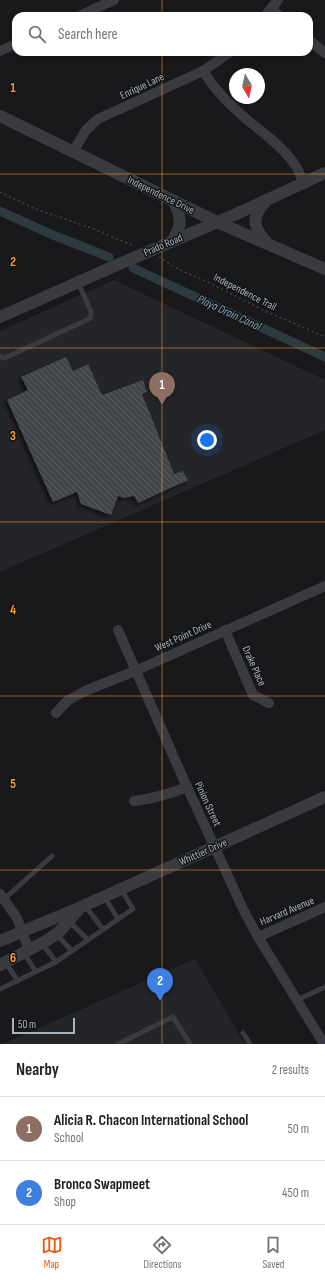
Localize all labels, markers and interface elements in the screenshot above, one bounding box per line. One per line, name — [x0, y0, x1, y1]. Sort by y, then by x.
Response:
search box — [12, 12, 313, 56]
icon: search — [26, 23, 48, 45]
text: Search here — [58, 25, 118, 44]
north arrow — [229, 68, 265, 104]
street label: Enrique Lane — [118, 70, 166, 102]
text: 1 — [10, 80, 16, 96]
street label: Independence Drive — [125, 173, 197, 217]
street label: Prado Road — [142, 231, 185, 259]
text: 2 — [10, 254, 16, 270]
street label: Independence Trail — [211, 271, 279, 313]
water label: Playa Drain Canal — [195, 292, 264, 335]
pin: 1 — [149, 372, 175, 405]
text: 3 — [10, 428, 16, 444]
your location — [197, 430, 217, 450]
text: 4 — [10, 602, 16, 618]
street label: West Point Drive — [153, 618, 213, 654]
street label: Drake Place — [239, 644, 269, 688]
text: 5 — [10, 776, 16, 792]
street label: Pinion Street — [192, 780, 224, 829]
street label: Whittier Drive — [177, 836, 229, 868]
street label: Harvard Avenue — [258, 894, 316, 928]
text: 6 — [10, 950, 16, 966]
pin: 2 — [147, 968, 173, 1001]
scale bar — [12, 1016, 75, 1035]
text: 50 m — [18, 1018, 36, 1031]
text: Nearby — [16, 1060, 59, 1080]
text: 2 results — [272, 1062, 309, 1078]
text: Alicia R. Chacon International School — [54, 1111, 248, 1130]
text: 1 — [26, 1121, 32, 1137]
text: 50 m — [288, 1121, 309, 1137]
text: School — [54, 1130, 84, 1146]
text: Bronco Swapmeet — [54, 1175, 150, 1194]
text: 2 — [26, 1185, 32, 1201]
text: 450 m — [282, 1185, 309, 1201]
text: Shop — [54, 1194, 76, 1210]
tab: Map — [41, 1234, 63, 1271]
tab: Directions — [144, 1234, 181, 1271]
tab: Saved — [262, 1234, 284, 1271]

